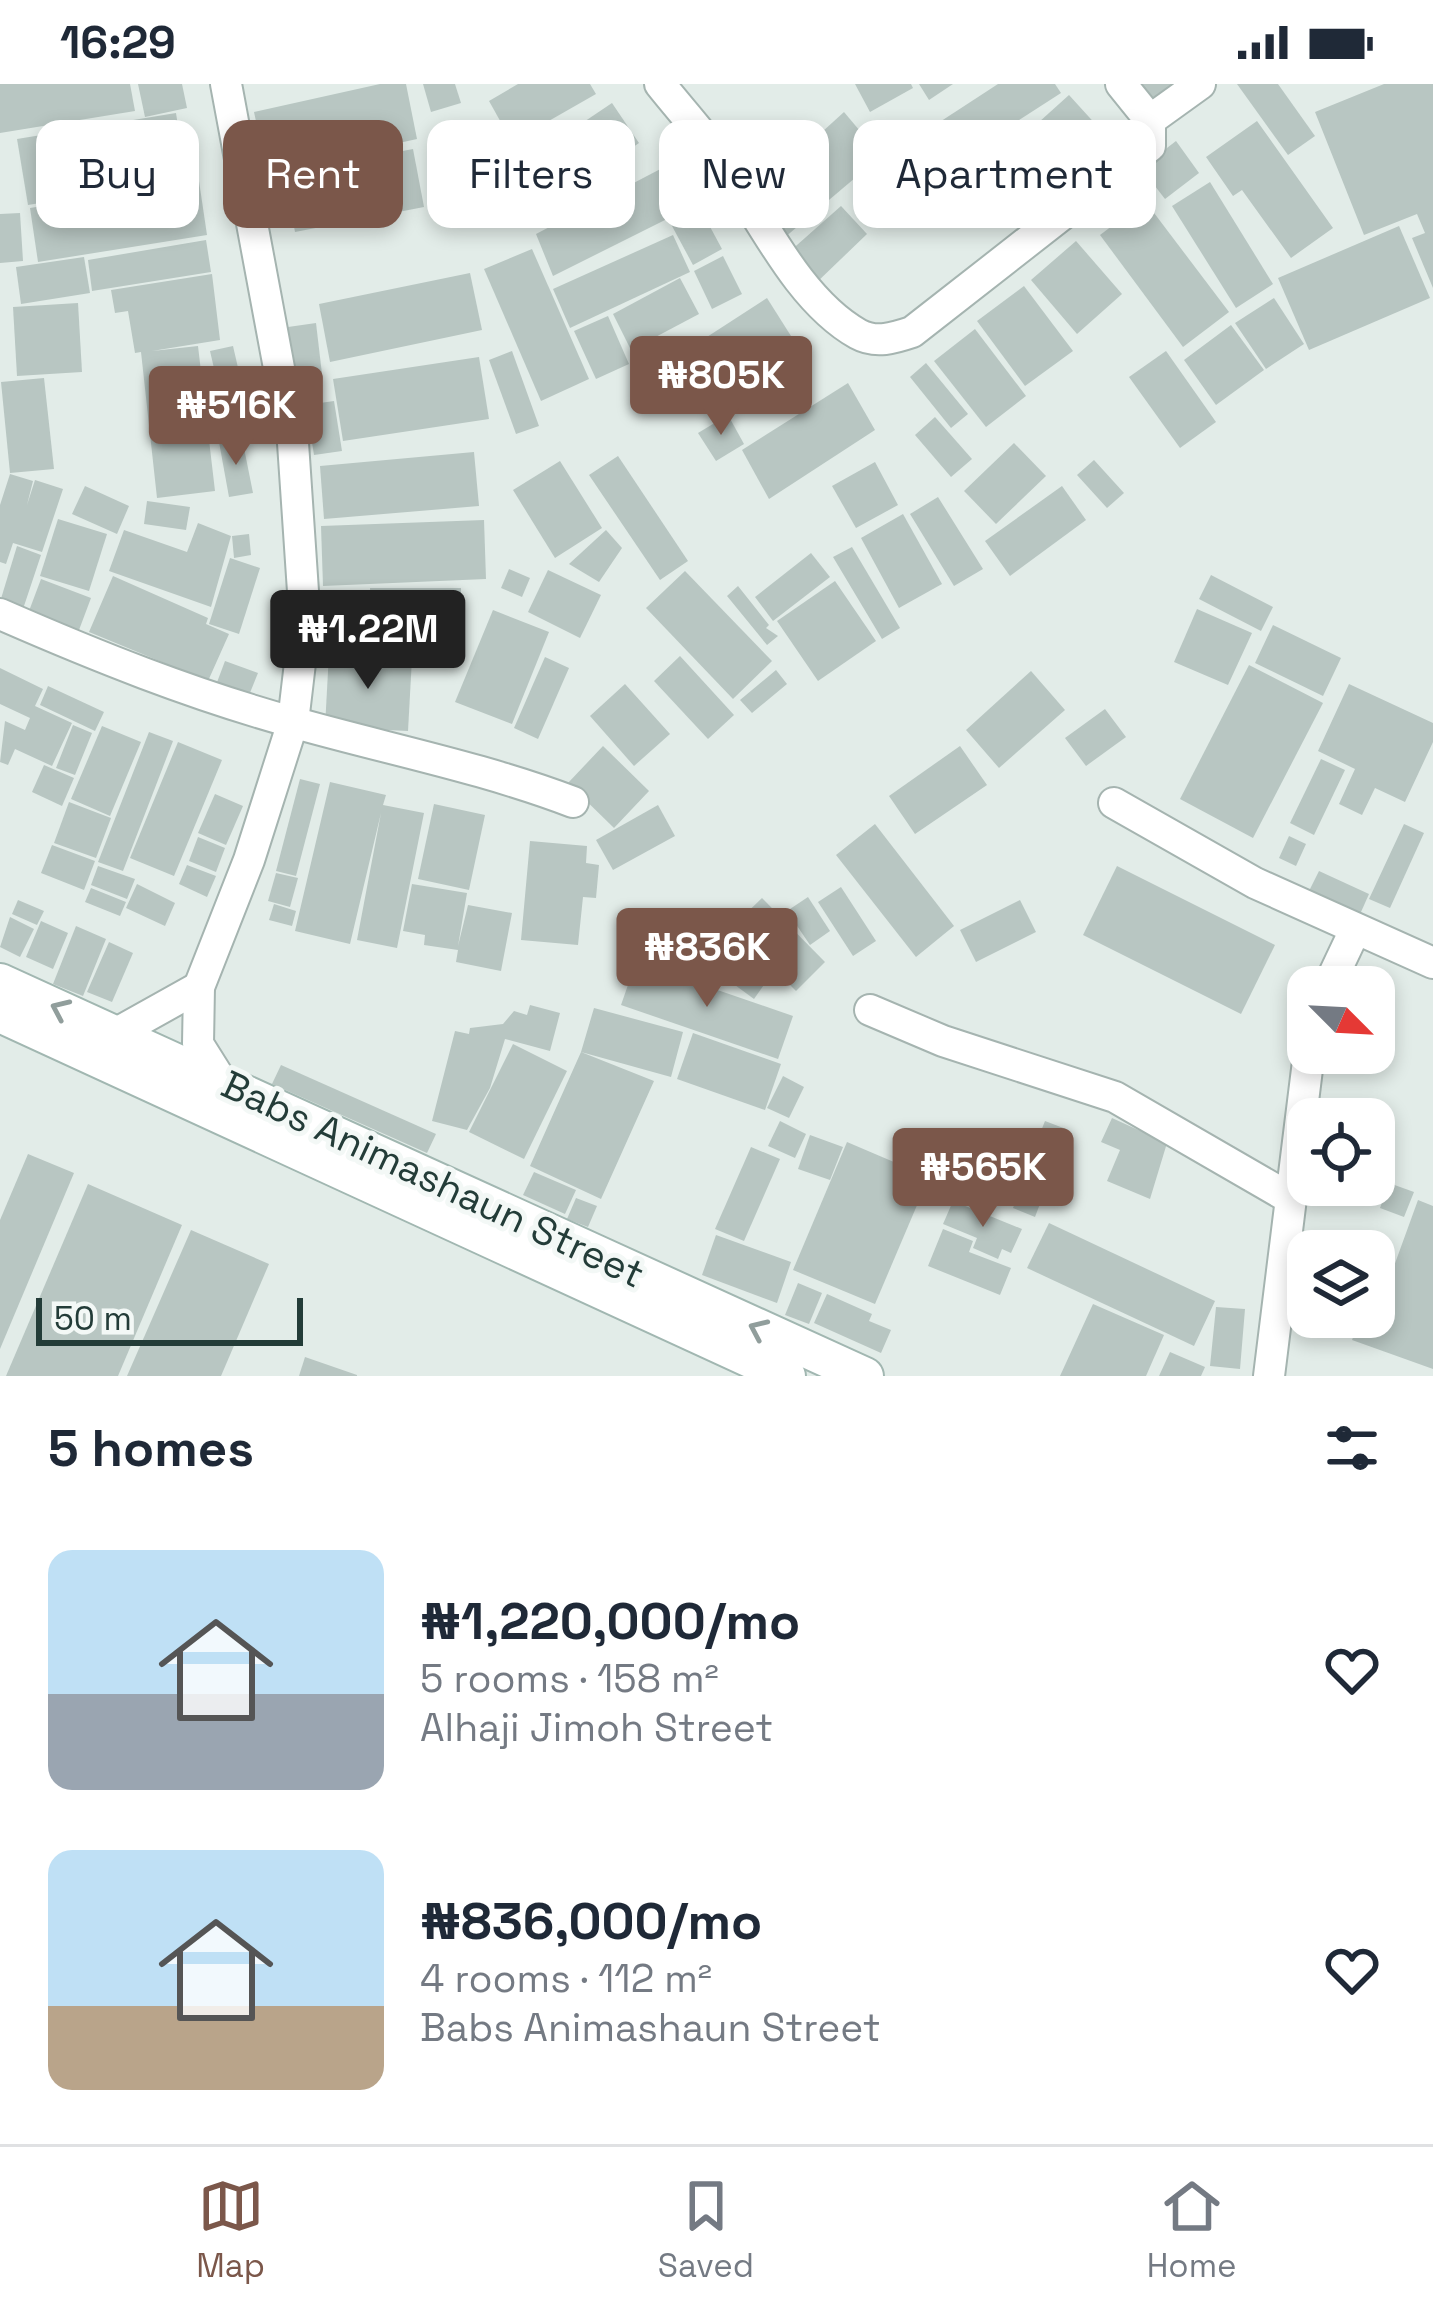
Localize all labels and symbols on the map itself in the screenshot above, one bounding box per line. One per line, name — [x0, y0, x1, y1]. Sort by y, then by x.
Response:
pin: ₦805K — [637, 336, 805, 438]
pin: ₦516K — [152, 366, 320, 468]
pin: ₦1.22M — [270, 590, 466, 692]
pin: ₦836K — [623, 908, 791, 1010]
north arrow — [1287, 966, 1395, 1074]
one-way arrow — [51, 1000, 72, 1023]
street label: Babs Animashaun Street — [214, 1059, 652, 1299]
pin: ₦565K — [899, 1128, 1067, 1230]
scale bar — [36, 1292, 303, 1345]
one-way arrow — [749, 1320, 770, 1344]

